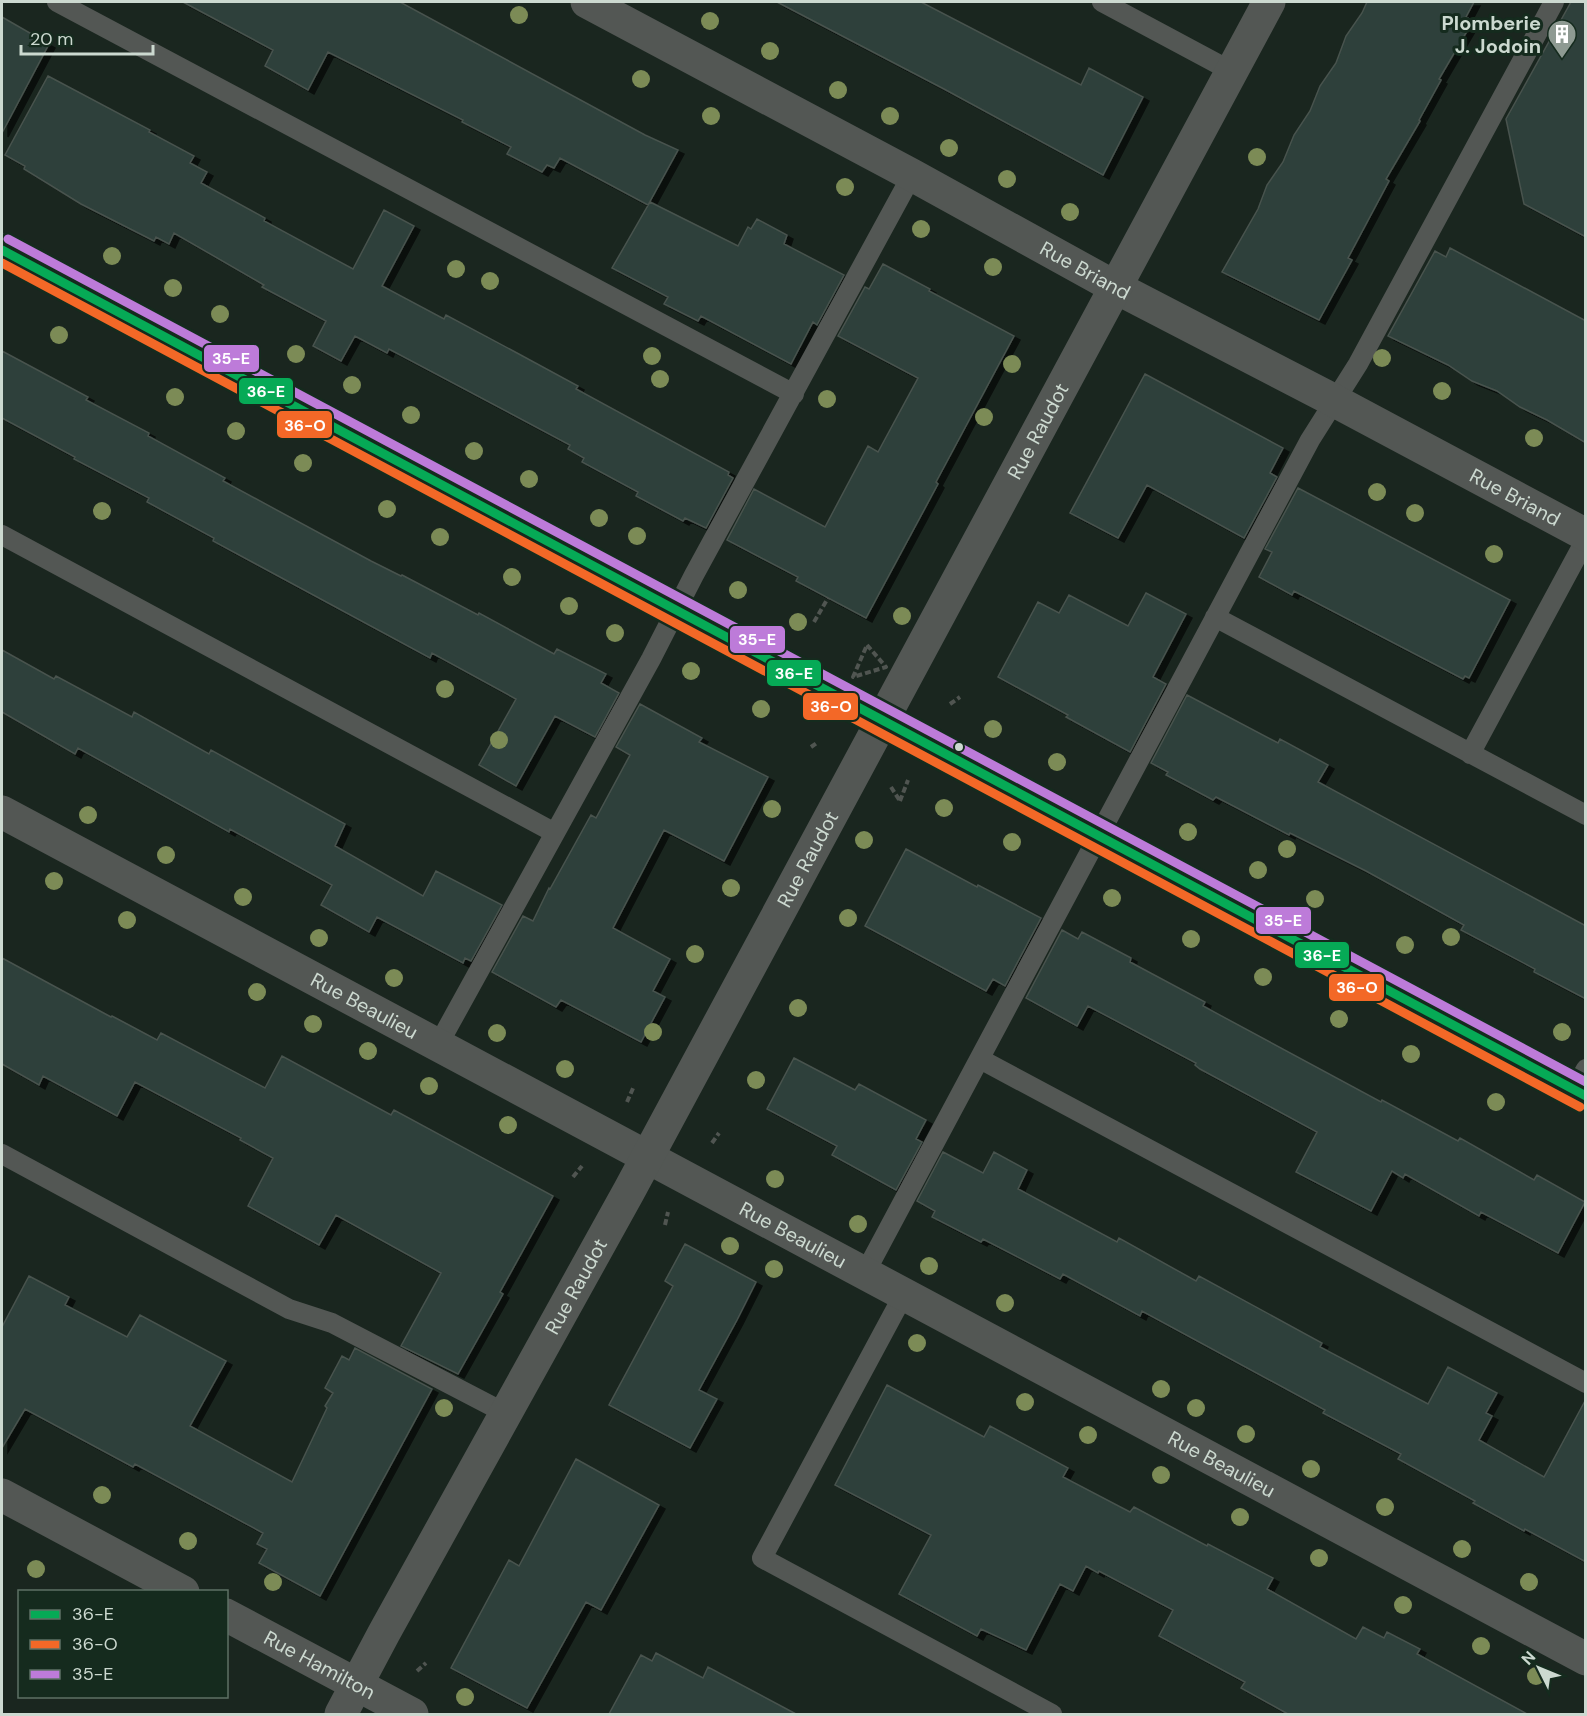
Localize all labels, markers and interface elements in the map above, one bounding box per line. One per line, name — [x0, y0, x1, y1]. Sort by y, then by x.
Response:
place label: Plomberie J. Jodoin — [1442, 10, 1541, 59]
scale bar — [21, 18, 153, 56]
building icon: Plomberie J. Jodoin — [1546, 18, 1578, 60]
text: 20 m — [30, 27, 73, 51]
street label: Rue Briand — [1035, 235, 1135, 306]
line badge: 35-E — [203, 344, 260, 373]
text: 35-E — [212, 348, 250, 369]
line badge: 36-E — [238, 377, 294, 405]
street label: Rue Raudot — [1001, 378, 1075, 484]
text: 36-E — [247, 381, 285, 402]
line badge: 36-O — [276, 410, 333, 439]
text: 36-O — [284, 415, 326, 436]
street label: Rue Briand — [1465, 462, 1565, 532]
line badge: 35-E — [729, 625, 786, 654]
text: 35-E — [738, 629, 776, 650]
line badge: 36-E — [766, 659, 822, 687]
text: 36-E — [775, 663, 813, 684]
line badge: 36-O — [802, 692, 859, 721]
text: 36-O — [810, 696, 852, 717]
unlabelled marker — [953, 741, 965, 753]
street label: Rue Raudot — [771, 806, 844, 912]
line badge: 35-E — [1255, 906, 1312, 935]
text: 35-E — [1264, 910, 1302, 931]
line badge: 36-E — [1294, 941, 1350, 969]
text: 36-E — [1303, 945, 1341, 966]
street label: Rue Beaulieu — [306, 967, 423, 1045]
line badge: 36-O — [1328, 973, 1385, 1002]
text: 36-O — [1336, 977, 1378, 998]
street label: Rue Beaulieu — [735, 1196, 851, 1274]
street label: Rue Raudot — [539, 1234, 613, 1339]
street label: Rue Beaulieu — [1163, 1425, 1280, 1503]
legend — [18, 1590, 228, 1698]
text: 36-E — [72, 1602, 114, 1626]
street label: Rue Hamilton — [259, 1625, 380, 1705]
text: 36-O — [72, 1632, 118, 1656]
north arrow — [1509, 1638, 1569, 1698]
text: N — [1517, 1647, 1540, 1670]
text: 35-E — [72, 1662, 114, 1686]

